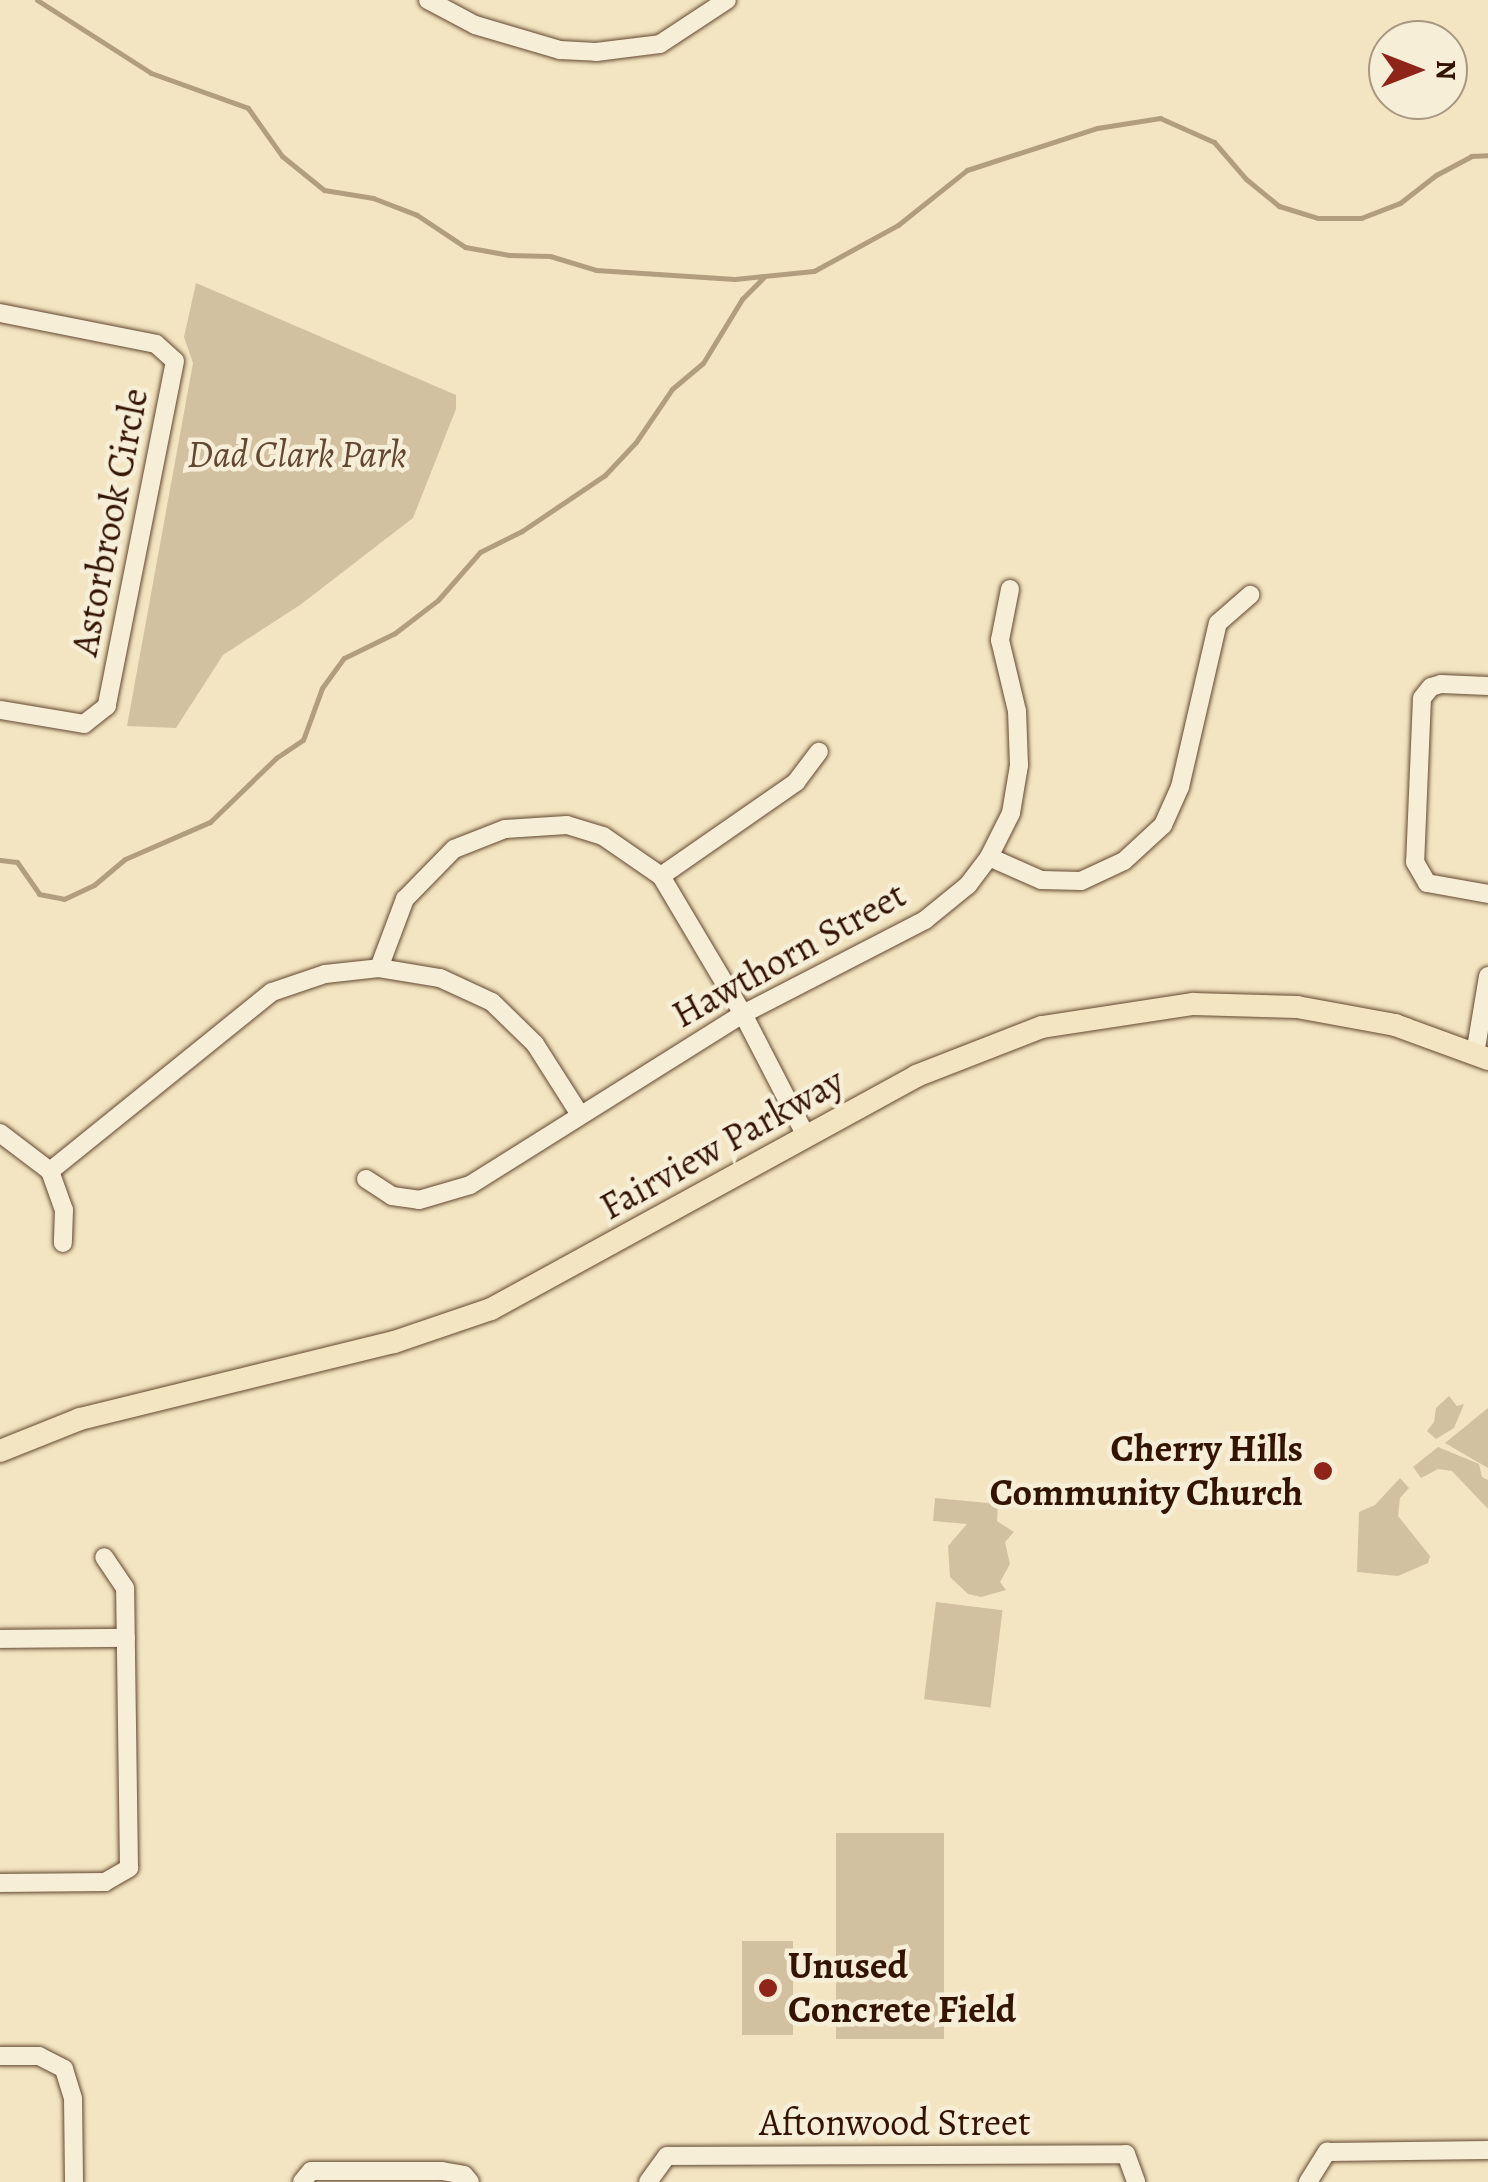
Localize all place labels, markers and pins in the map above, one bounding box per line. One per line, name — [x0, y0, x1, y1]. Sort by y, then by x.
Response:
place label: Cherry Hills Community Church — [990, 1426, 1303, 1516]
marker: Cherry Hills Community Church — [1312, 1460, 1334, 1482]
place label: Unused Concrete Field — [788, 1943, 1016, 2032]
marker: Unused Concrete Field — [757, 1977, 779, 1999]

